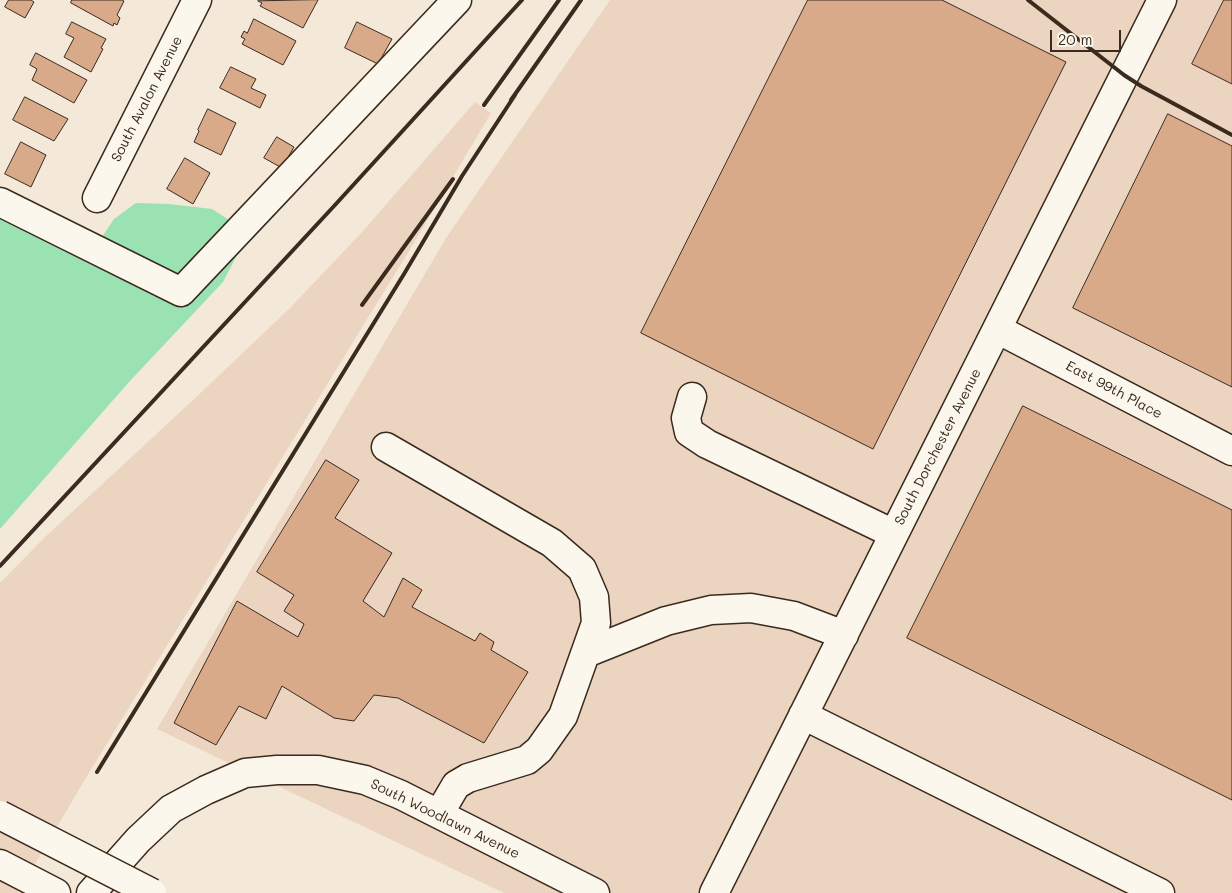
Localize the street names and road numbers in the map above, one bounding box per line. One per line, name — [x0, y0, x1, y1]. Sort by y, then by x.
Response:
street label: South Avalon Avenue — [108, 33, 186, 165]
street label: East 99th Place — [1063, 357, 1165, 423]
street label: South Dorchester Avenue — [891, 366, 985, 528]
street label: South Woodlawn Avenue — [368, 776, 522, 862]

